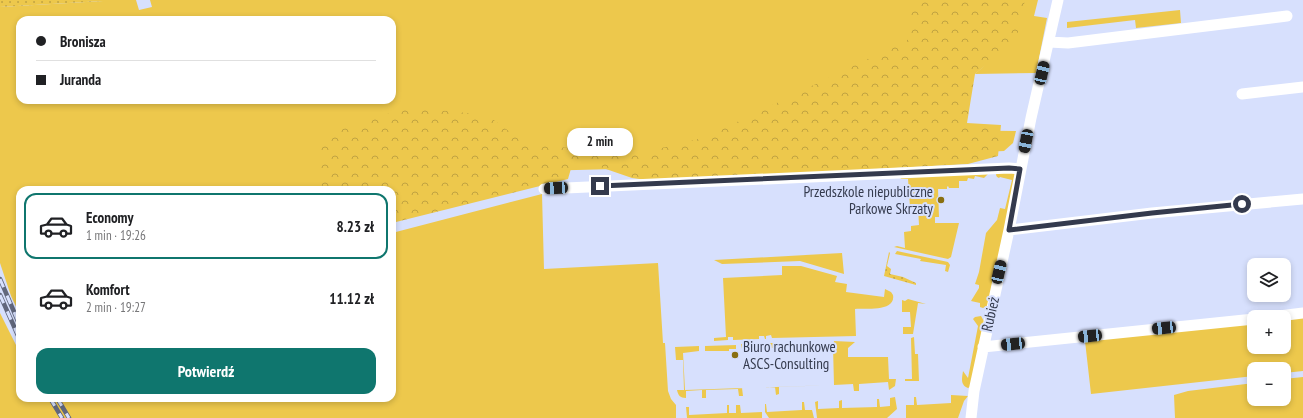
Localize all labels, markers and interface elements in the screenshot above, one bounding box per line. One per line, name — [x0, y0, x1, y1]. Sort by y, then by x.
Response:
text: Bronisza — [60, 32, 106, 51]
car — [1033, 60, 1051, 86]
text: Juranda — [60, 70, 101, 89]
callout: 2 min — [567, 128, 633, 156]
car — [1018, 128, 1034, 154]
text: 2 min — [587, 133, 613, 150]
route end — [591, 177, 609, 195]
car — [544, 181, 568, 195]
place label: Przedszkole niepubliczne Parkowe Skrzaty — [803, 182, 933, 218]
marker: Przedszkole niepubliczne Parkowe Skrzaty — [936, 195, 946, 205]
route start — [1233, 195, 1251, 213]
icon: car — [38, 208, 74, 244]
text: Economy — [86, 208, 134, 227]
text: 8.23 zł — [337, 217, 374, 236]
text: 1 min · 19:26 — [86, 227, 146, 244]
map controls — [1247, 258, 1291, 406]
button: layers — [1247, 258, 1291, 302]
car — [990, 259, 1008, 285]
icon: car — [38, 280, 74, 316]
text: Komfort — [86, 280, 130, 299]
text: 11.12 zł — [329, 289, 374, 308]
street label: Rubież — [977, 295, 1003, 333]
text: 2 min · 19:27 — [86, 299, 146, 316]
button: + — [1247, 310, 1291, 354]
car — [1151, 321, 1177, 335]
car — [1077, 329, 1103, 343]
place label: Biuro rachunkowe ASCS-Consulting — [743, 337, 836, 373]
car — [1000, 337, 1026, 351]
button: Potwierdź — [36, 348, 376, 394]
marker: Biuro rachunkowe ASCS-Consulting — [730, 350, 740, 360]
button: − — [1247, 362, 1291, 406]

